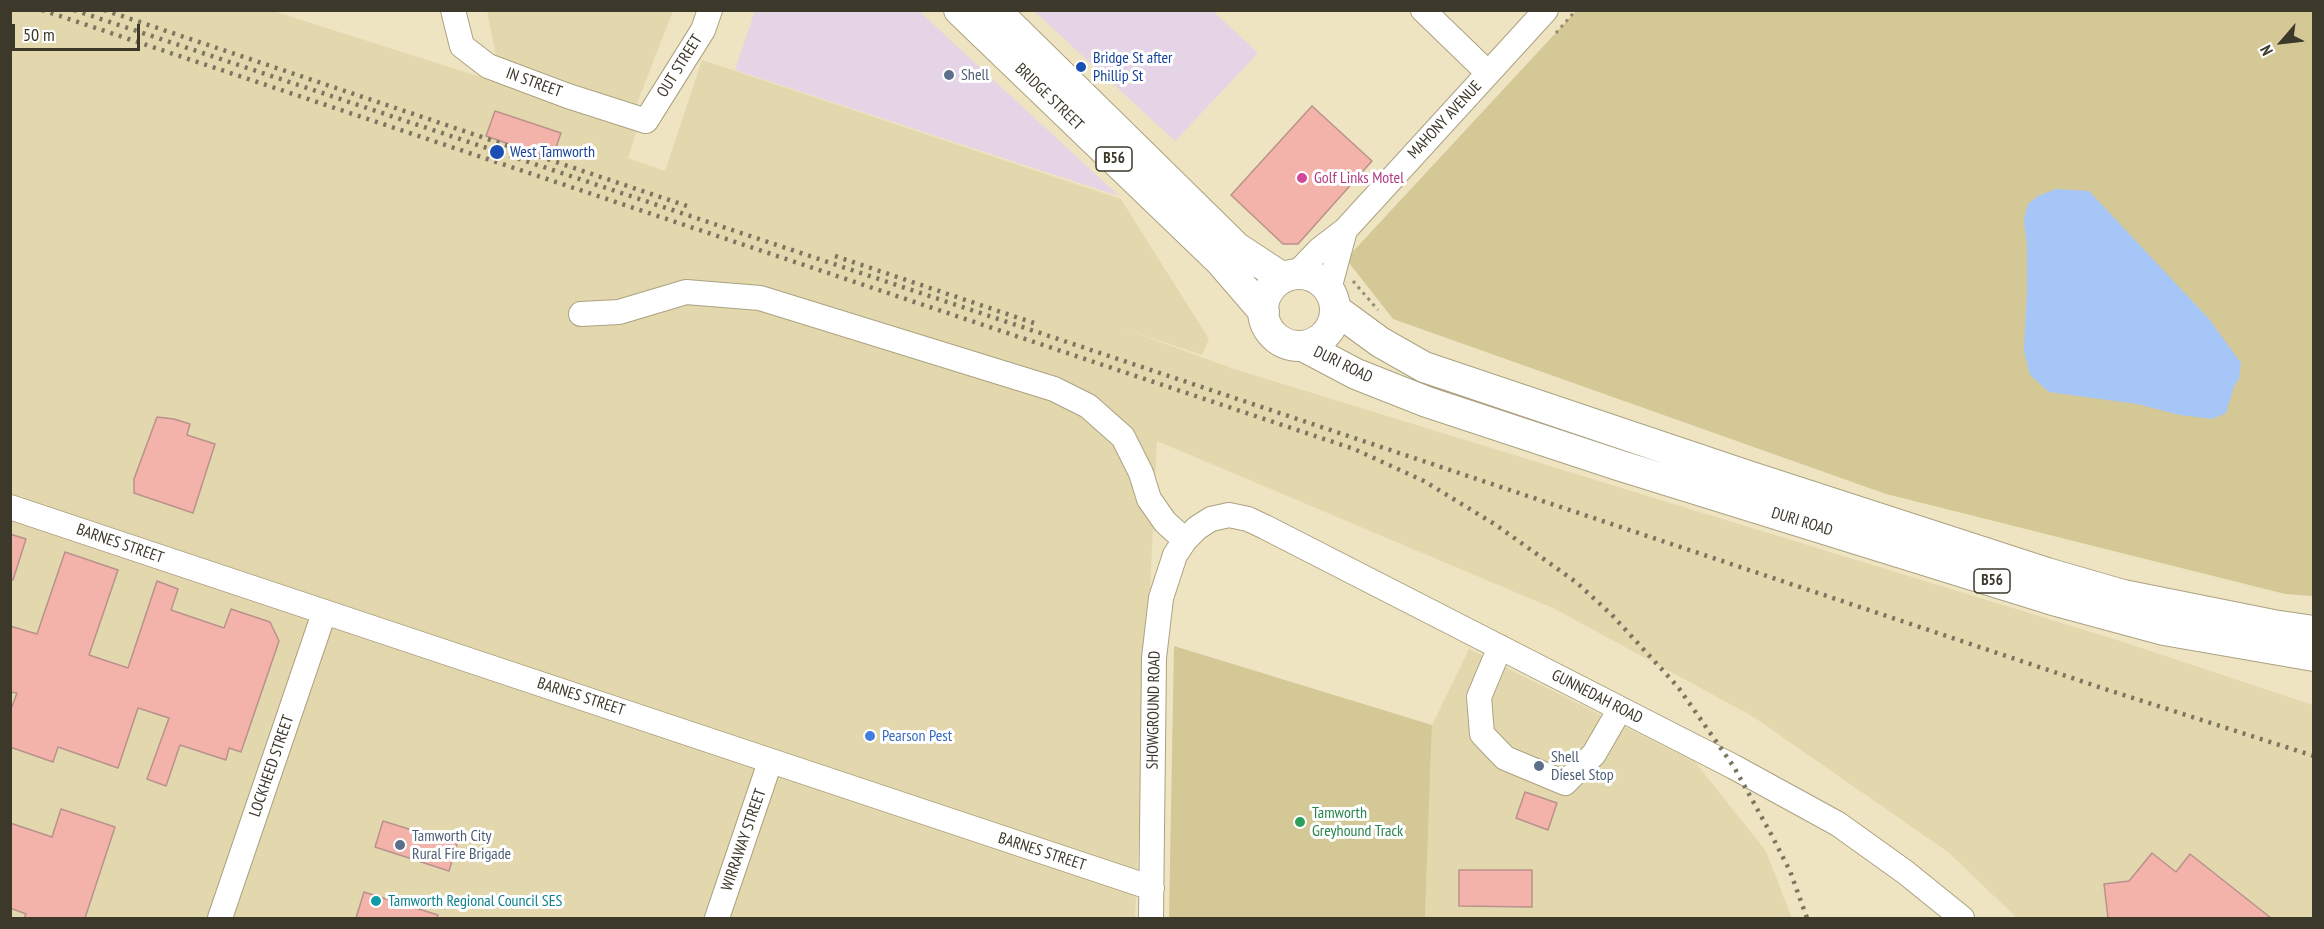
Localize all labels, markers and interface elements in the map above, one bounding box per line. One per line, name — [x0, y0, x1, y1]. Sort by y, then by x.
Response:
scale bar — [15, 12, 142, 50]
north arrow — [2252, 12, 2312, 72]
text: 50 m — [23, 23, 55, 46]
street label: OUT STREET — [653, 31, 707, 101]
text: N — [2255, 42, 2277, 59]
place label: Bridge St after Phillip St — [1093, 48, 1172, 86]
street label: BRIDGE STREET — [1011, 60, 1087, 134]
marker: Bridge St after Phillip St — [1074, 60, 1088, 74]
street label: IN STREET — [503, 64, 565, 102]
place label: Shell — [961, 65, 989, 85]
marker: Shell — [942, 68, 956, 82]
street label: MAHONY AVENUE — [1404, 77, 1486, 163]
place label: West Tamworth — [510, 142, 595, 162]
marker: West Tamworth — [488, 143, 506, 161]
road number: B56 — [1096, 147, 1132, 171]
place label: Golf Links Motel — [1314, 168, 1404, 188]
marker: Golf Links Motel — [1295, 171, 1309, 185]
street label: DURI ROAD — [1310, 343, 1376, 387]
street label: DURI ROAD — [1769, 504, 1835, 540]
street label: BARNES STREET — [74, 520, 166, 568]
road number: B56 — [1974, 569, 2010, 593]
street label: SHOWGROUND ROAD — [1143, 650, 1165, 770]
street label: GUNNEDAH ROAD — [1548, 666, 1646, 728]
street label: BARNES STREET — [535, 674, 627, 720]
street label: LOCKHEED STREET — [246, 713, 298, 819]
place label: Pearson Pest — [882, 726, 952, 746]
marker: Pearson Pest — [863, 729, 877, 743]
place label: Shell Diesel Stop — [1551, 747, 1614, 785]
marker: Shell Diesel Stop — [1532, 759, 1546, 773]
street label: WIRRAWAY STREET — [718, 786, 770, 894]
place label: Tamworth Greyhound Track — [1312, 803, 1403, 841]
marker: Tamworth Greyhound Track — [1293, 815, 1307, 829]
place label: Tamworth City Rural Fire Brigade — [412, 826, 511, 864]
street label: BARNES STREET — [996, 829, 1088, 875]
marker: Tamworth City Rural Fire Brigade — [393, 838, 407, 852]
place label: Tamworth Regional Council SES — [388, 891, 562, 911]
marker: Tamworth Regional Council SES — [369, 894, 383, 908]

